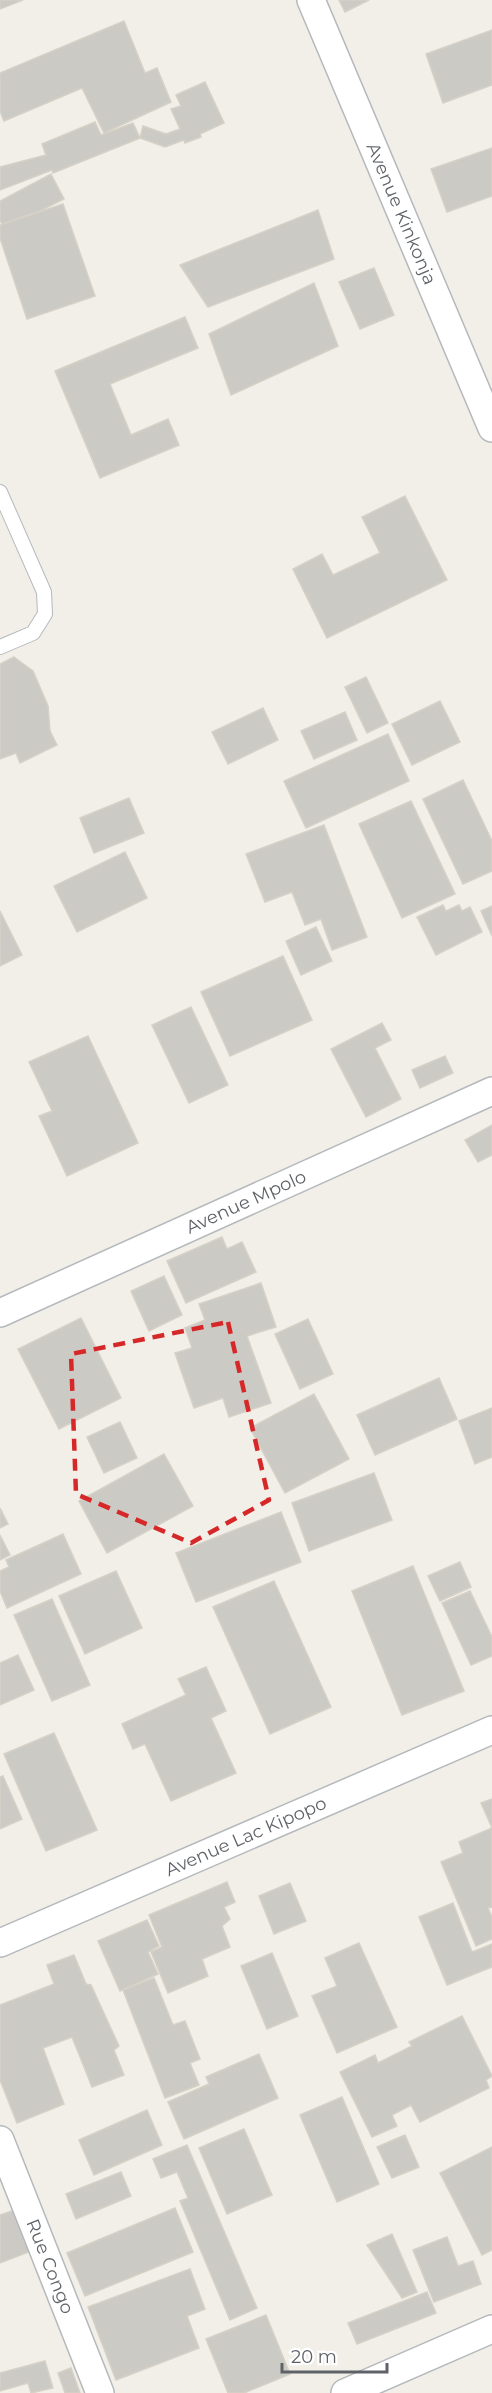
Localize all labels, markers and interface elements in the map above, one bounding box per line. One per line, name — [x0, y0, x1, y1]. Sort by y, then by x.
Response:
street label: Avenue Kinkonja — [362, 139, 441, 288]
street label: Avenue Mpolo — [183, 1165, 310, 1239]
street label: Avenue Lac Kipopo — [162, 1792, 330, 1881]
street label: Rue Congo — [21, 2216, 79, 2317]
scale bar — [282, 2336, 387, 2374]
text: 20 m — [291, 2346, 337, 2368]

